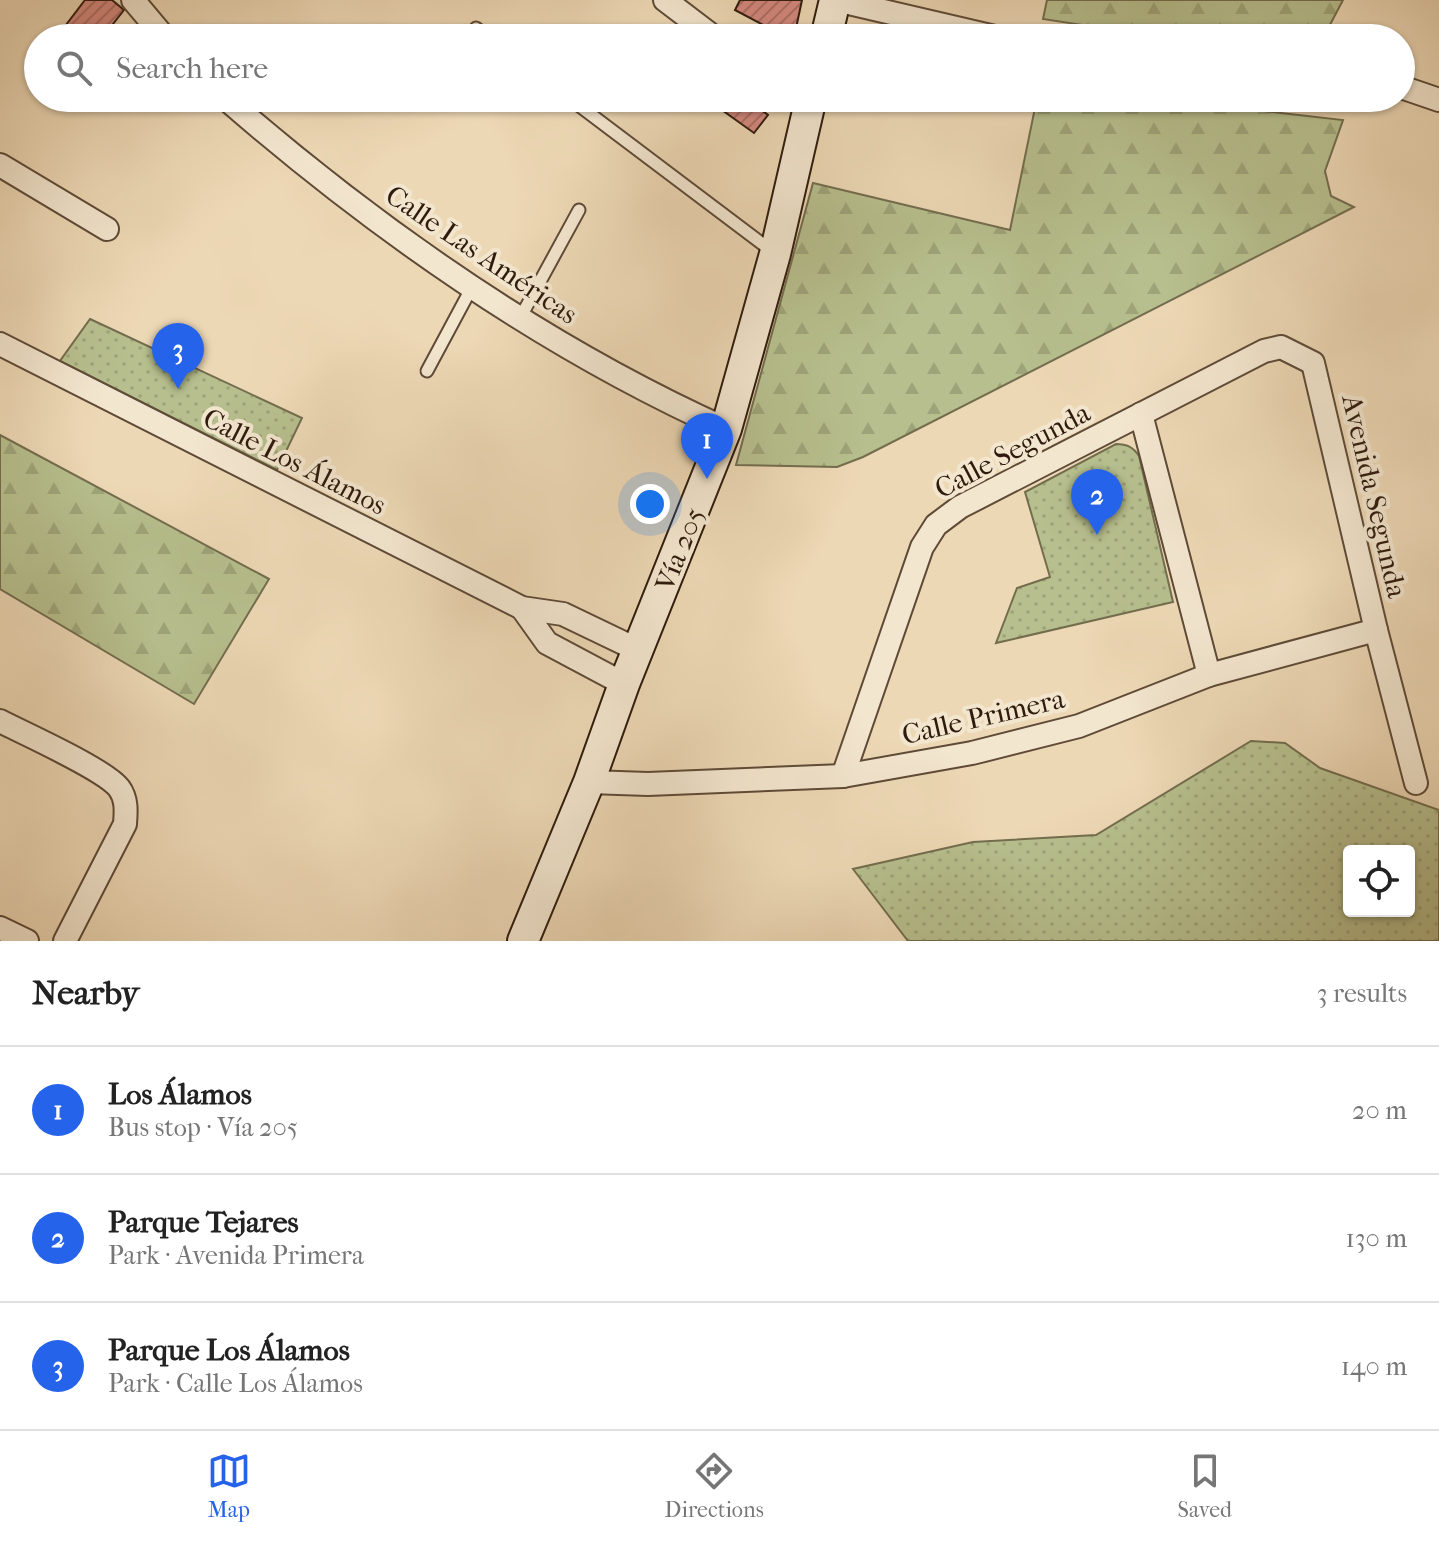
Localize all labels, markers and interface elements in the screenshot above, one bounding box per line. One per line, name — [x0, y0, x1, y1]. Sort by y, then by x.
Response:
search box — [24, 24, 1415, 112]
icon: search — [52, 46, 96, 90]
text: Search here — [116, 51, 268, 86]
street label: Calle Las Américas — [380, 178, 584, 331]
pin: 3 — [152, 323, 204, 389]
street label: Avenida Segunda — [1335, 390, 1414, 602]
street label: Calle Segunda — [929, 395, 1096, 505]
street label: Calle Los Álamos — [198, 401, 392, 522]
pin: 1 — [681, 413, 733, 479]
pin: 2 — [1071, 469, 1123, 535]
your location — [630, 484, 670, 524]
street label: Vía 205 — [648, 503, 711, 597]
street label: Calle Primera — [899, 682, 1069, 751]
map controls — [1343, 845, 1415, 917]
button: locate — [1343, 845, 1415, 917]
text: Nearby — [32, 973, 139, 1013]
text: 3 results — [1317, 978, 1407, 1009]
text: Los Álamos — [108, 1077, 252, 1112]
text: 1 — [53, 1095, 63, 1126]
text: 20 m — [1352, 1095, 1407, 1126]
text: Bus stop · Vía 205 — [108, 1112, 298, 1143]
text: Parque Tejares — [108, 1205, 299, 1240]
text: 2 — [51, 1223, 65, 1254]
text: 130 m — [1346, 1223, 1407, 1254]
text: Park · Avenida Primera — [108, 1240, 364, 1271]
text: Parque Los Álamos — [108, 1333, 350, 1368]
text: 3 — [53, 1351, 63, 1382]
text: 140 m — [1341, 1351, 1407, 1382]
text: Park · Calle Los Álamos — [108, 1368, 363, 1399]
tab: Map — [207, 1449, 251, 1523]
tab: Directions — [665, 1449, 764, 1523]
tab: Saved — [1178, 1449, 1232, 1523]

